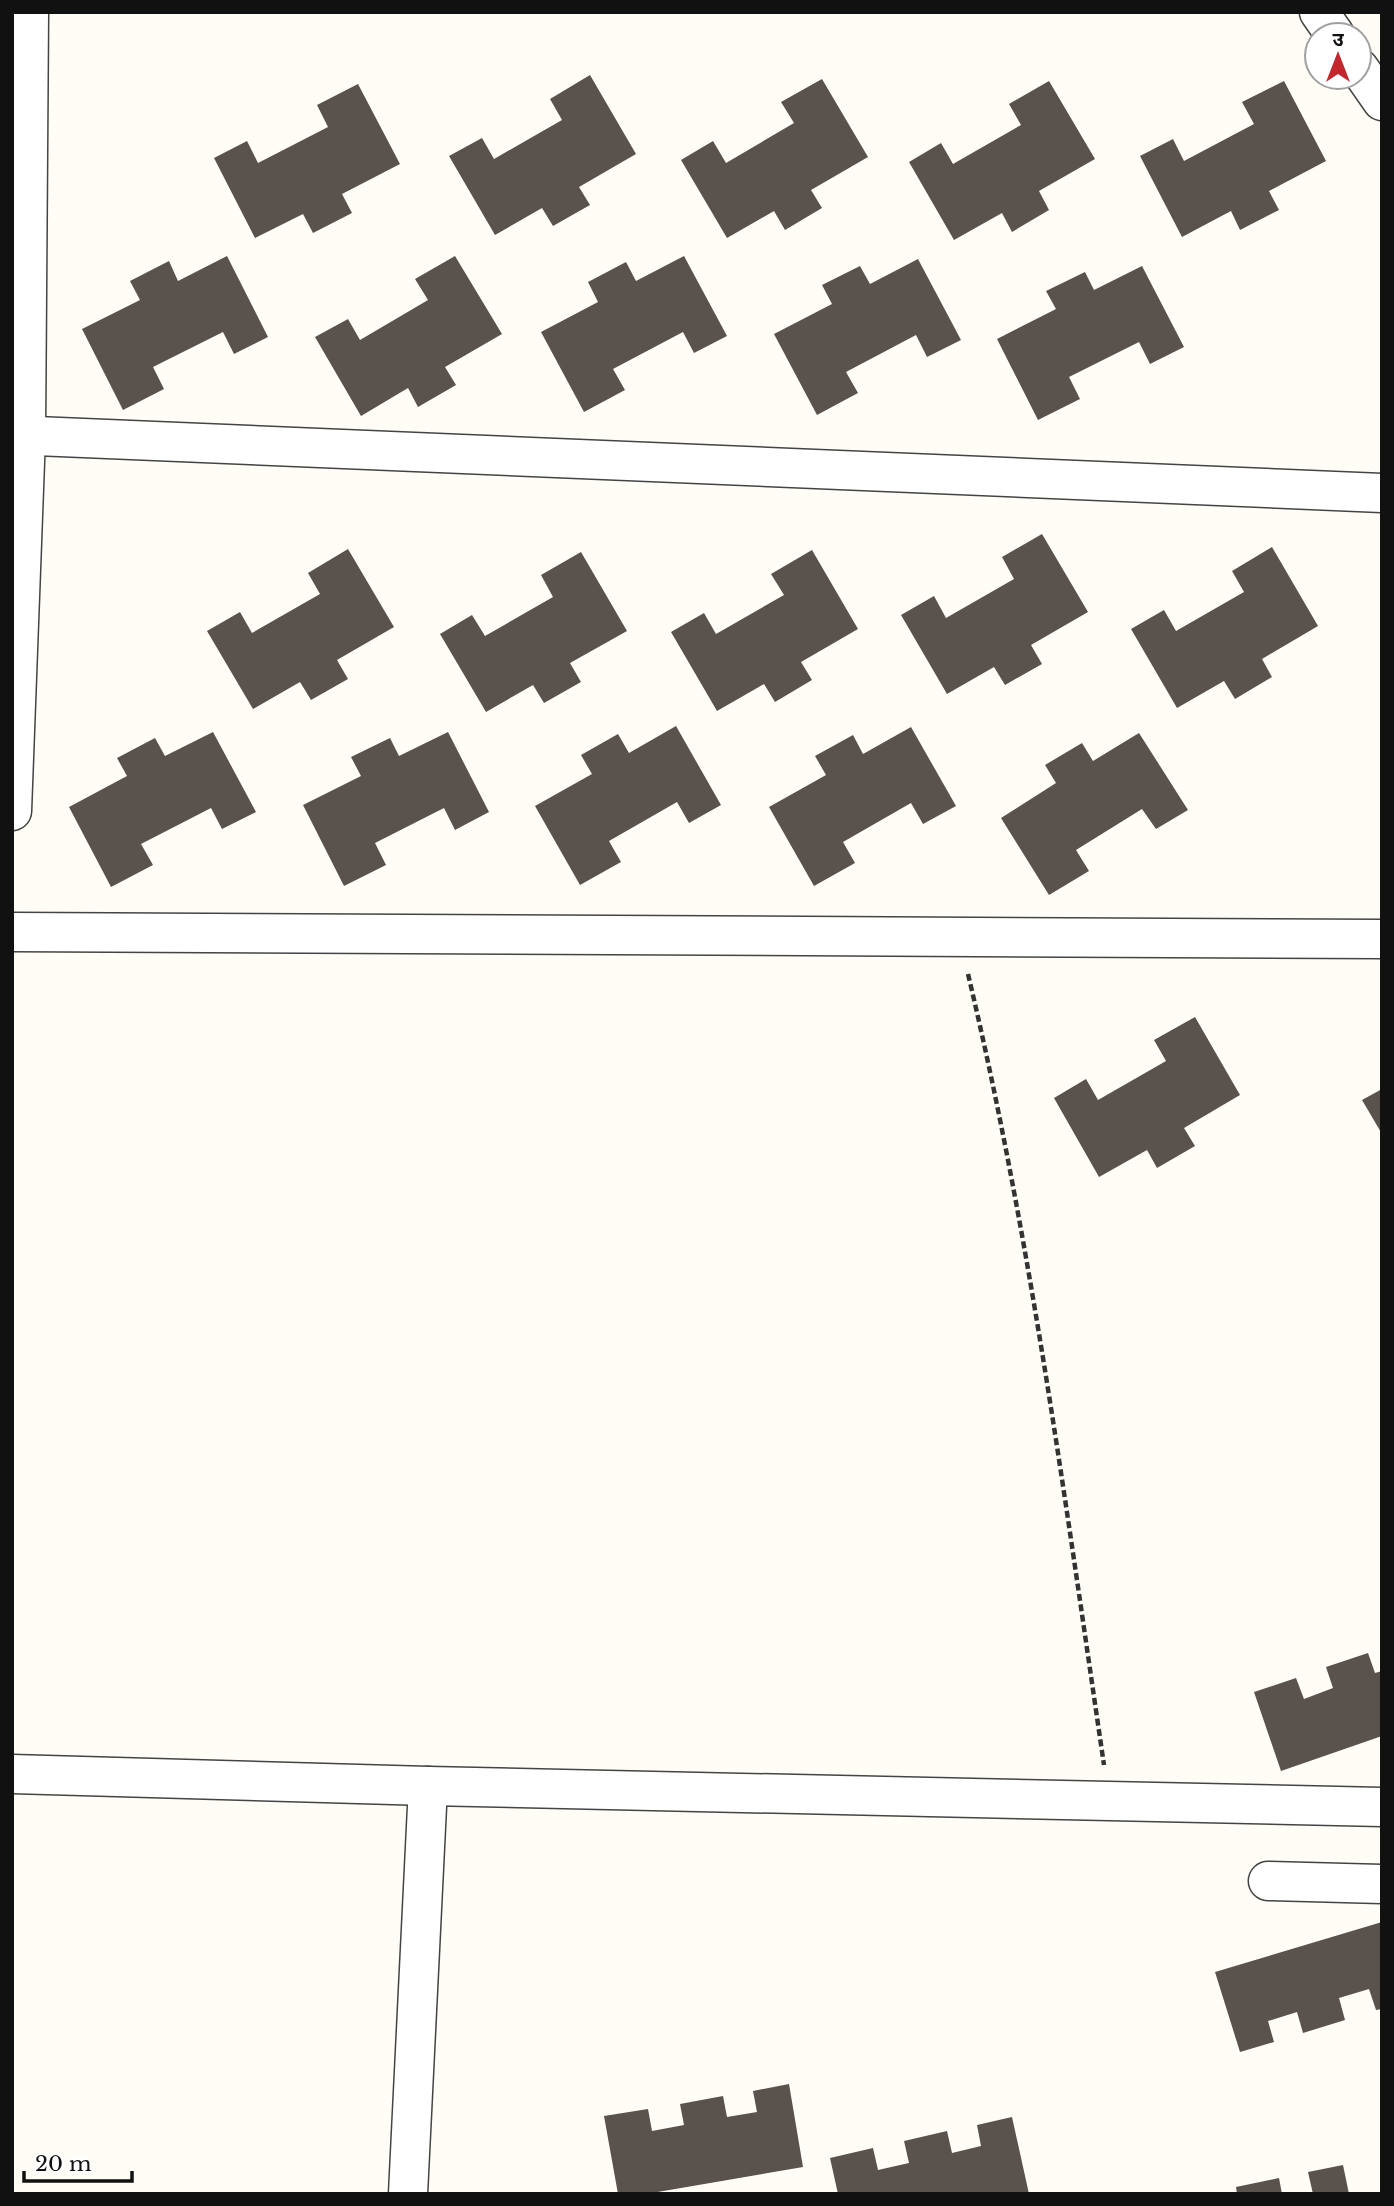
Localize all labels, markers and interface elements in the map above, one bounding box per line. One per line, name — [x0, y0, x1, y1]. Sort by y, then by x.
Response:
north arrow — [1303, 21, 1373, 91]
text: उ — [1332, 28, 1344, 51]
scale bar — [24, 2140, 133, 2184]
text: 20 m — [35, 2151, 92, 2177]

